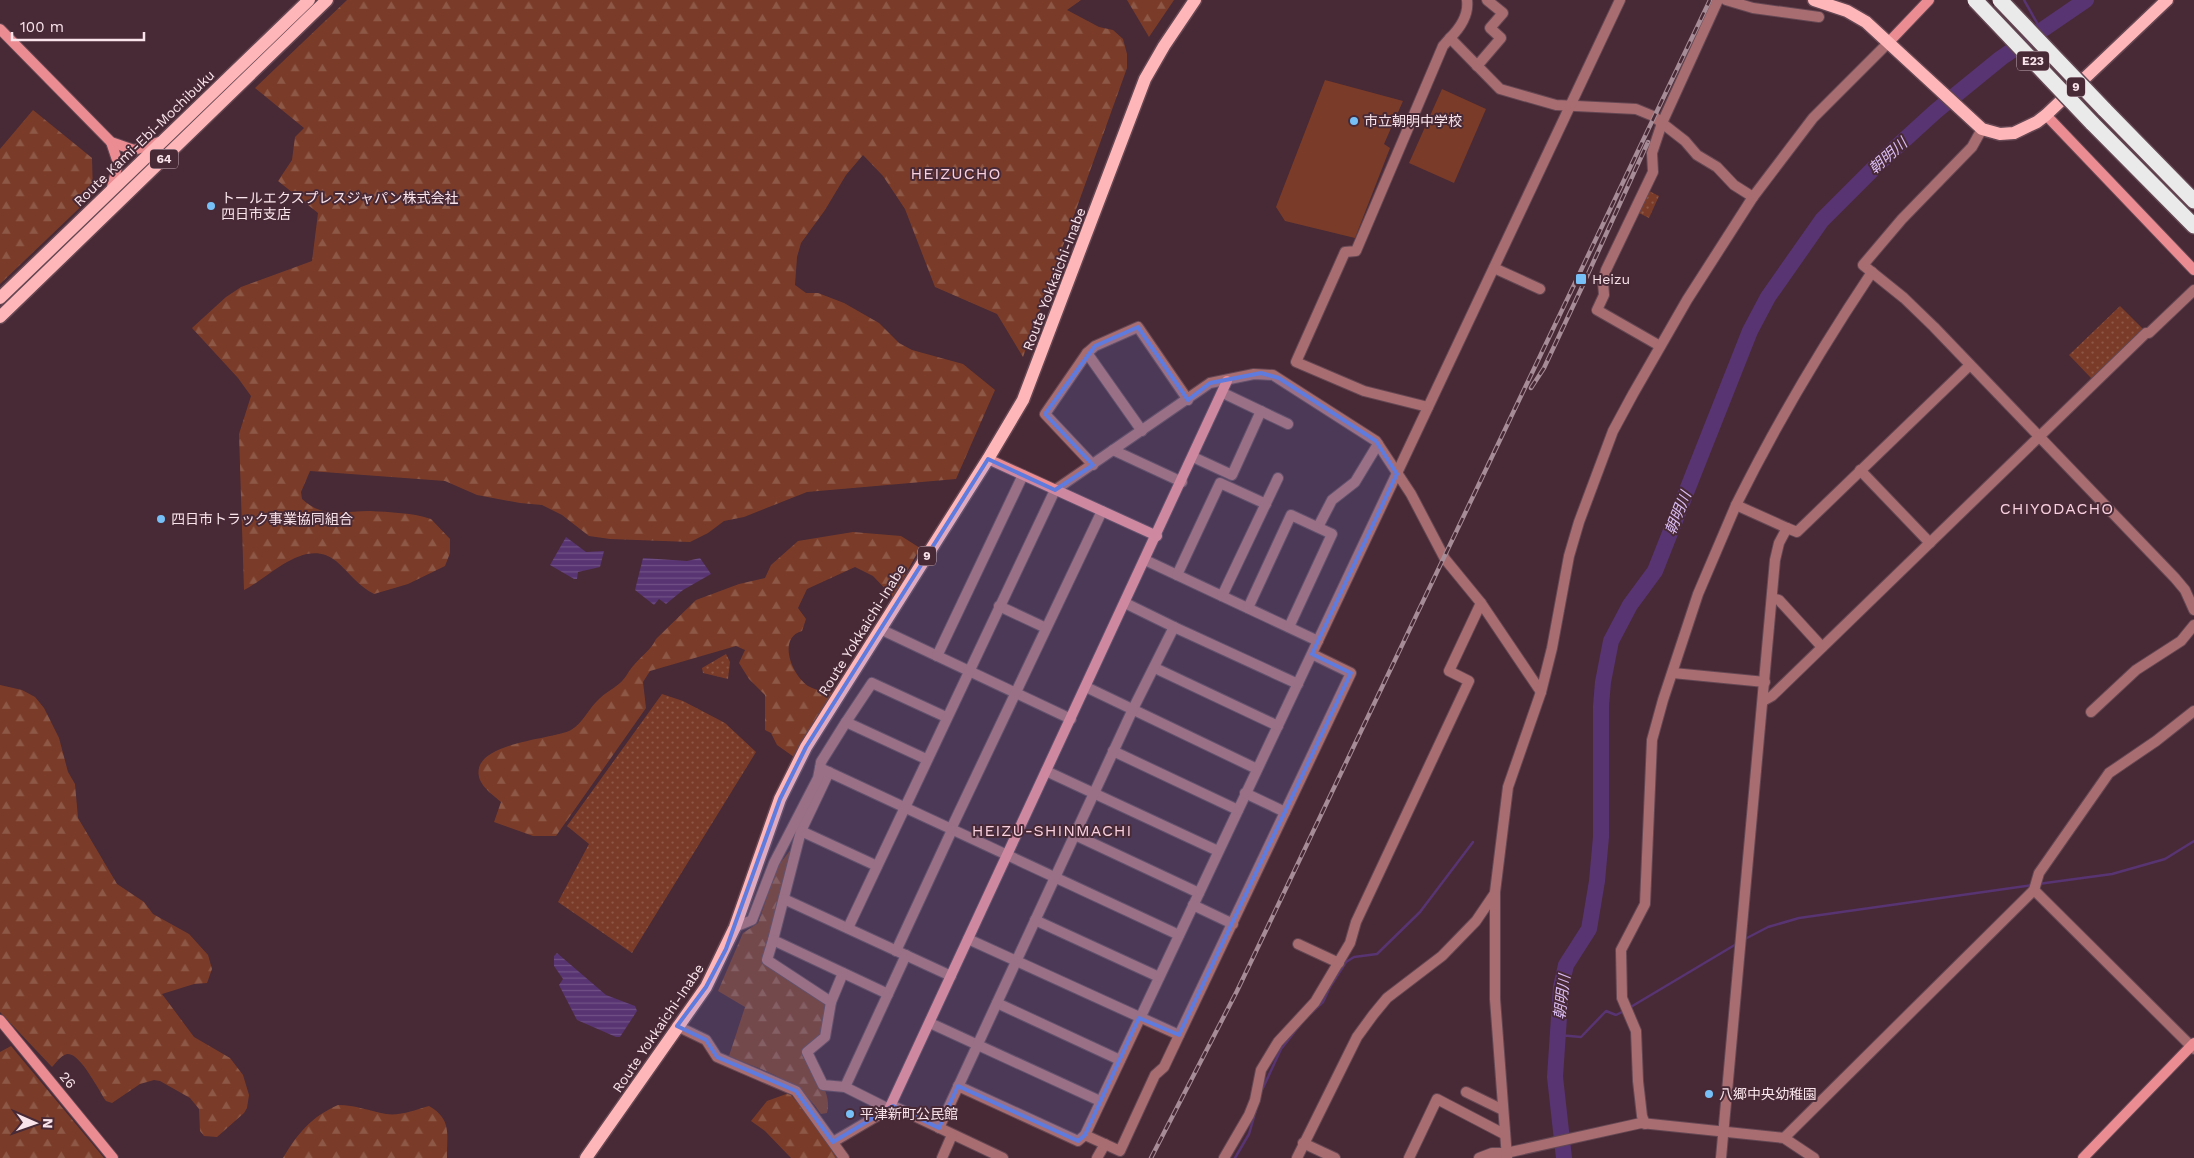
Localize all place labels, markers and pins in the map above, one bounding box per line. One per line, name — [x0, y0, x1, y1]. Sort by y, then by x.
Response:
place label: 市立朝明中学校 — [1364, 113, 1462, 129]
marker: 市立朝明中学校 — [1348, 115, 1360, 127]
place label: トールエクスプレスジャパン株式会社 四日市支店 — [221, 190, 459, 222]
marker: トールエクスプレスジャパン株式会社 四日市支店 — [205, 200, 217, 212]
place label: Heizu — [1592, 271, 1630, 287]
marker: Heizu — [1574, 272, 1588, 286]
place label: 四日市トラック事業協同組合 — [171, 511, 353, 527]
marker: 四日市トラック事業協同組合 — [155, 513, 167, 525]
place label: 八郷中央幼稚園 — [1719, 1086, 1817, 1102]
marker: 八郷中央幼稚園 — [1703, 1088, 1715, 1100]
place label: 平津新町公民館 — [860, 1106, 958, 1122]
marker: 平津新町公民館 — [844, 1108, 856, 1120]

